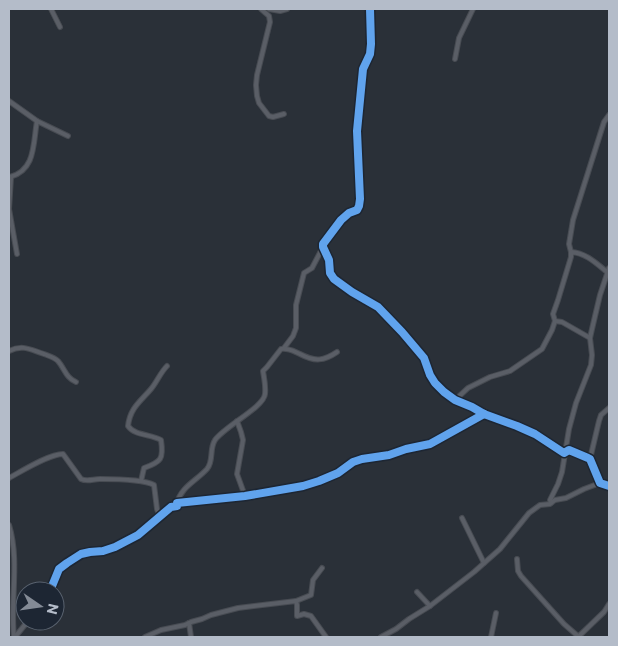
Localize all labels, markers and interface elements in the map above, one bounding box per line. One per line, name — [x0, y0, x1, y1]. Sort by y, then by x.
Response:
north arrow — [15, 581, 65, 631]
text: N — [44, 602, 63, 616]

